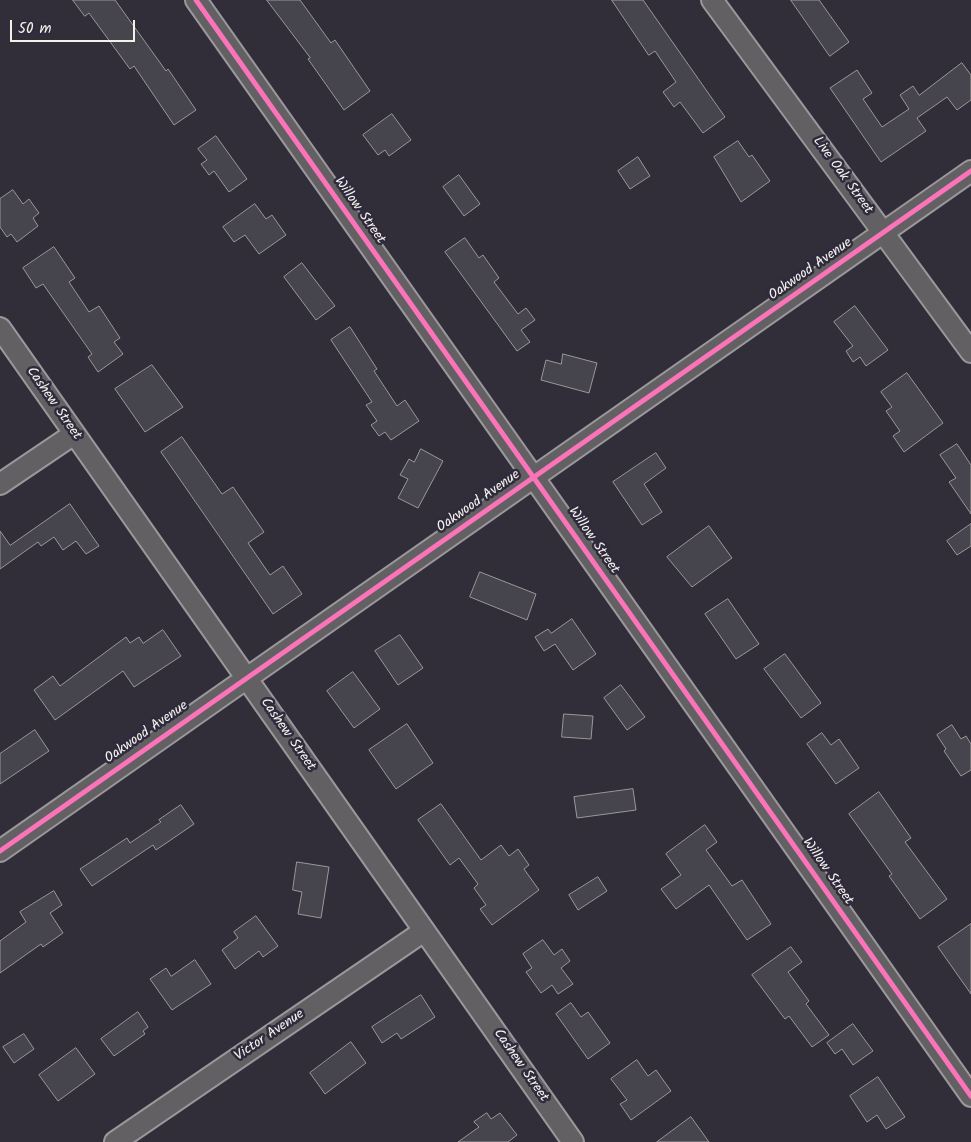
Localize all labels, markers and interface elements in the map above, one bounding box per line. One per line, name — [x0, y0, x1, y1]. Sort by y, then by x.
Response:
scale bar — [12, 10, 138, 42]
text: 50 m — [18, 17, 52, 41]
street label: Live Oak Street — [808, 134, 876, 218]
street label: Willow Street — [330, 174, 388, 248]
street label: Oakwood Avenue — [766, 235, 856, 305]
street label: Cashew Street — [22, 364, 84, 444]
street label: Oakwood Avenue — [434, 467, 524, 537]
street label: Willow Street — [564, 504, 622, 578]
street label: Cashew Street — [256, 695, 318, 775]
street label: Oakwood Avenue — [102, 698, 192, 768]
street label: Willow Street — [798, 835, 856, 909]
street label: Victor Avenue — [232, 1007, 308, 1065]
street label: Cashew Street — [489, 1026, 551, 1106]

